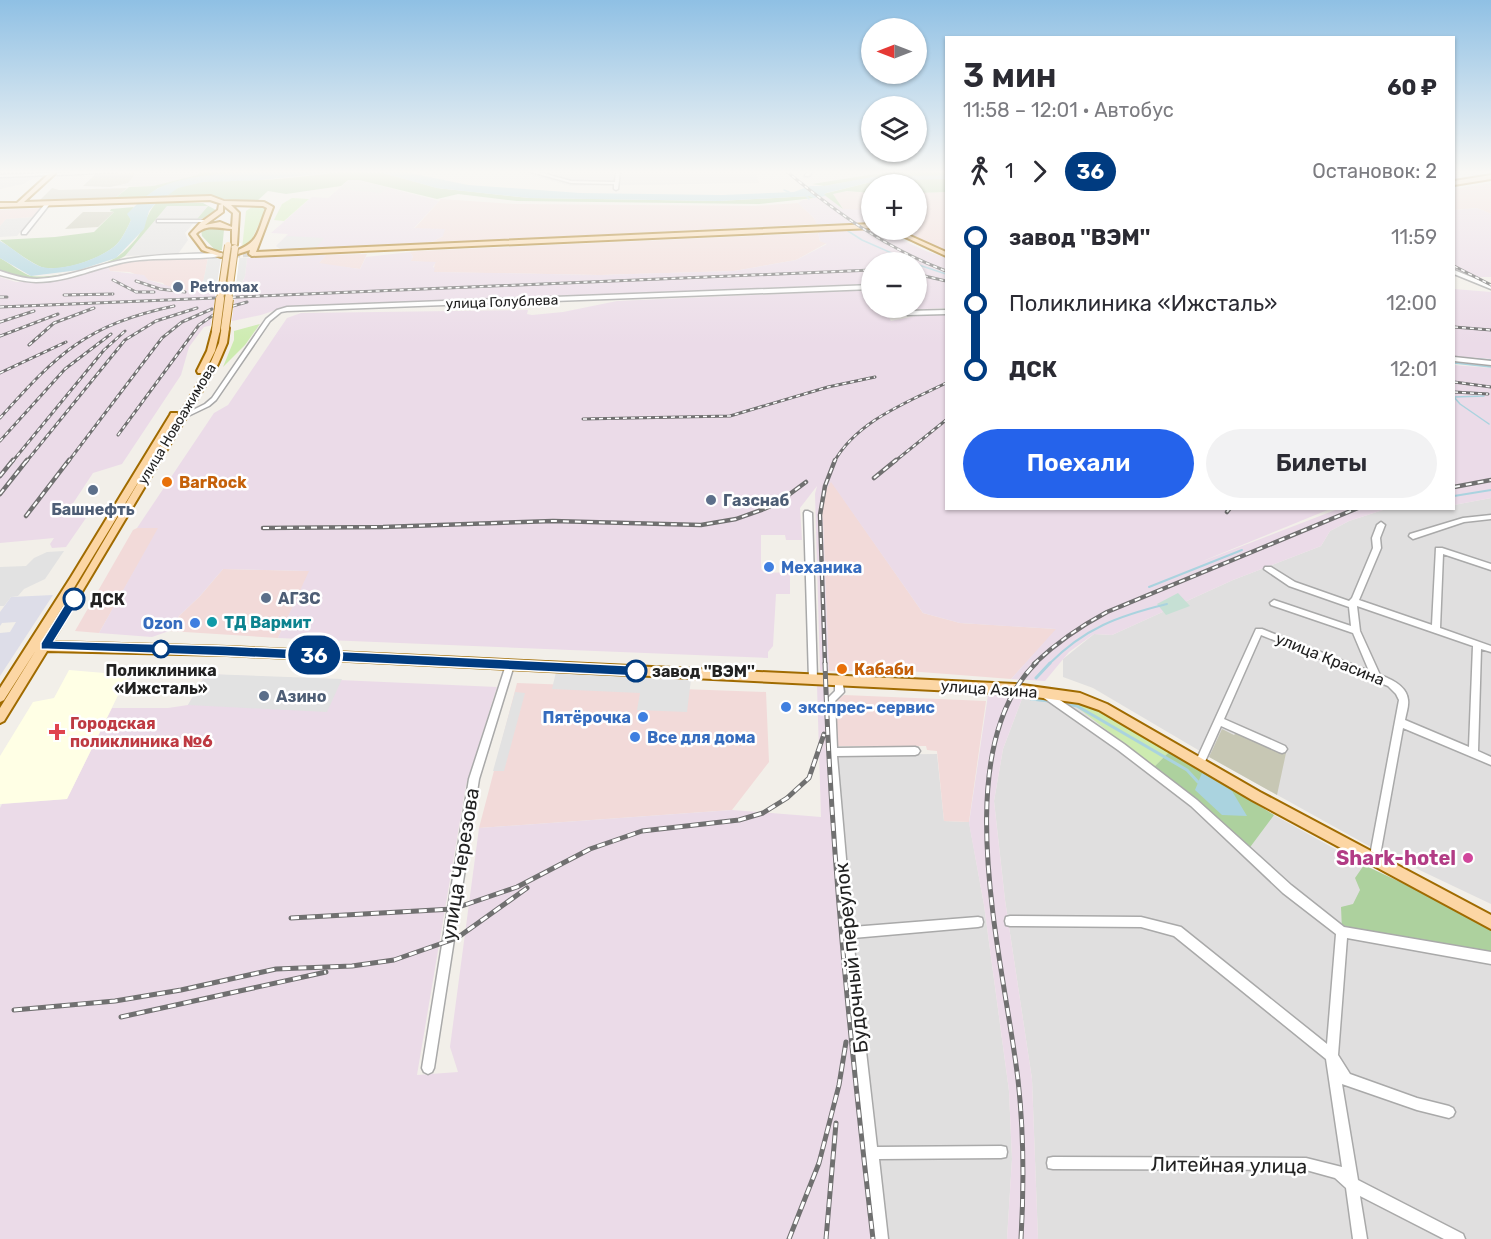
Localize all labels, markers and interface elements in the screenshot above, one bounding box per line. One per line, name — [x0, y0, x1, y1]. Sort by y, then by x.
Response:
north arrow — [861, 18, 927, 84]
map controls — [861, 18, 927, 318]
text: 3 мин — [963, 56, 1057, 95]
text: 60 ₽ — [1387, 74, 1437, 101]
button: layers — [861, 96, 927, 162]
text: 11:58 – 12:01 · Автобус — [963, 98, 1174, 122]
icon: walk — [963, 155, 996, 188]
icon: forward — [1023, 155, 1056, 188]
text: 1 — [1005, 159, 1014, 183]
text: 36 — [1077, 159, 1104, 184]
text: Остановок: 2 — [1312, 159, 1437, 183]
button: + — [861, 174, 927, 240]
text: завод ''ВЭМ'' — [1009, 224, 1150, 251]
text: 11:59 — [1391, 225, 1437, 249]
button: − — [861, 252, 927, 318]
place label: Petromax — [190, 279, 259, 296]
marker: Petromax — [171, 280, 185, 294]
text: Поликлиника «Ижсталь» — [1009, 290, 1277, 317]
text: 12:00 — [1386, 291, 1437, 315]
street label: улица Голублева — [445, 292, 559, 312]
text: ДСК — [1009, 356, 1057, 383]
text: 12:01 — [1390, 357, 1437, 381]
street label: улица Новоажимова — [134, 360, 220, 488]
button: Поехали — [963, 429, 1194, 498]
button: Билеты — [1206, 429, 1437, 498]
place label: BarRock — [179, 473, 247, 492]
marker: BarRock — [160, 475, 174, 489]
marker: Башнефть — [86, 483, 100, 497]
place label: Газснаб — [723, 491, 789, 510]
marker: Газснаб — [704, 493, 718, 507]
place label: Башнефть — [51, 500, 135, 519]
place label: Механика — [781, 558, 862, 577]
marker: Механика — [762, 560, 776, 574]
marker: ДСК — [63, 588, 85, 610]
place label: АГЗС — [278, 589, 320, 608]
place label: ДСК — [90, 590, 125, 609]
marker: АГЗС — [259, 591, 273, 605]
place label: ТД Вармит — [224, 613, 312, 632]
place label: Ozon — [143, 614, 183, 633]
marker: ТД Вармит — [205, 615, 219, 629]
marker: Ozon — [188, 616, 202, 630]
street label: улица Красина — [1273, 629, 1387, 689]
line badge: 36 — [287, 636, 341, 674]
marker: Поликлиника «Ижсталь» — [152, 640, 170, 658]
text: 36 — [300, 643, 328, 668]
marker: завод ''ВЭМ'' — [625, 660, 647, 682]
place label: Кабаби — [854, 660, 914, 679]
place label: Поликлиника «Ижсталь» — [105, 661, 217, 698]
place label: завод ''ВЭМ'' — [652, 662, 755, 681]
marker: Кабаби — [835, 662, 849, 676]
street label: улица Азина — [940, 676, 1038, 702]
place label: Азино — [276, 687, 327, 706]
marker: Азино — [257, 689, 271, 703]
place label: экспрес- сервис — [798, 698, 935, 717]
marker: экспрес- сервис — [779, 700, 793, 714]
place label: Пятёрочка — [542, 708, 631, 727]
marker: Пятёрочка — [636, 710, 650, 724]
place label: Городская поликлиника №6 — [70, 714, 213, 751]
marker: Городская поликлиника №6 — [48, 723, 66, 741]
place label: Все для дома — [647, 728, 755, 747]
marker: Все для дома — [628, 730, 642, 744]
street label: улица Черезова — [436, 786, 484, 942]
place label: Shark-hotel — [1336, 846, 1456, 870]
marker: Shark-hotel — [1461, 851, 1475, 865]
street label: Будочный переулок — [829, 861, 873, 1055]
street label: Литейная улица — [1151, 1152, 1307, 1178]

